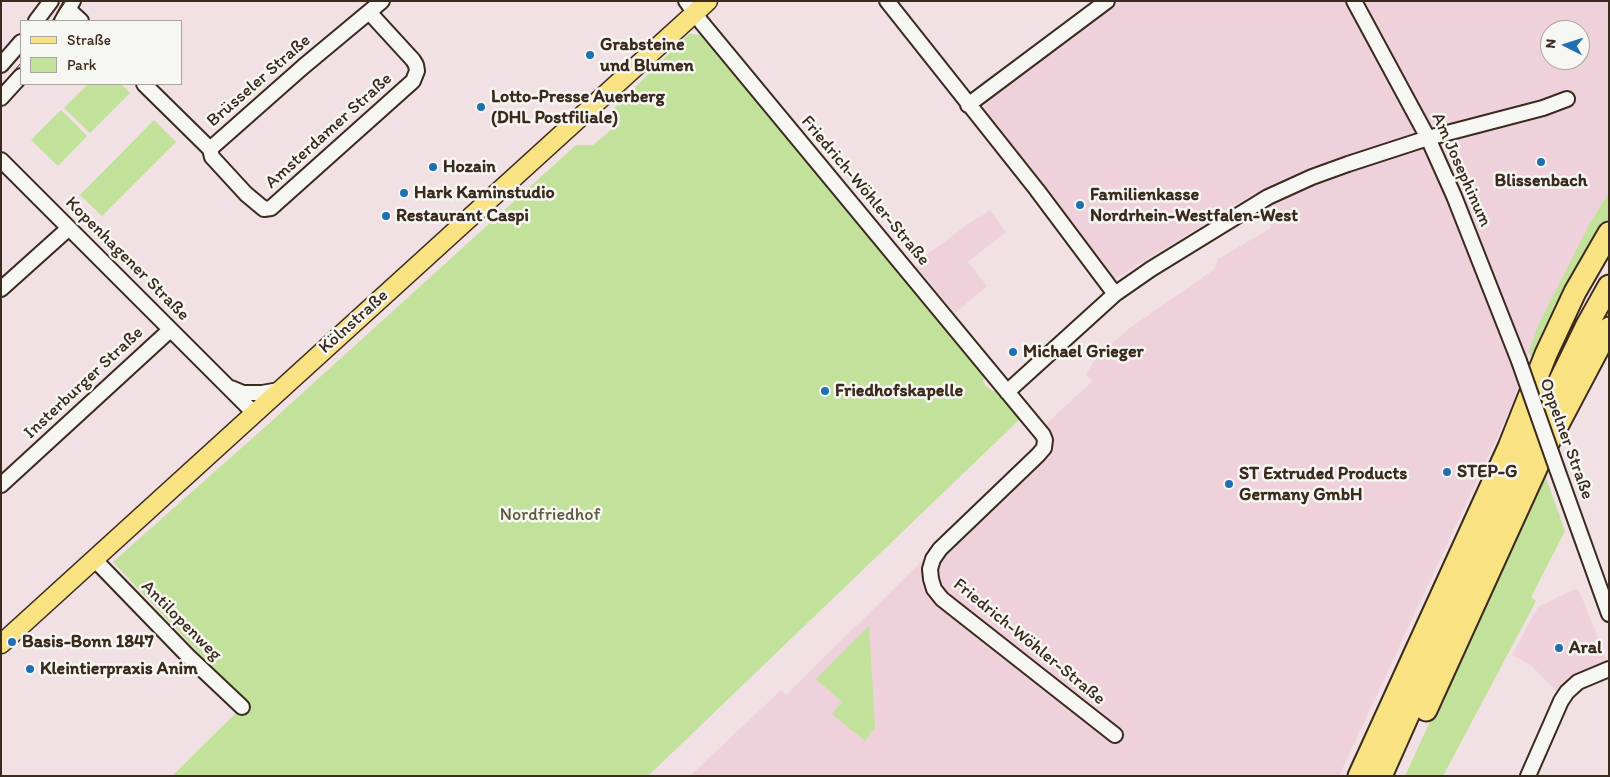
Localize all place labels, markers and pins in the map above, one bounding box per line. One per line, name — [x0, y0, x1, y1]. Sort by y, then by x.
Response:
place label: Grabsteine und Blumen — [600, 34, 694, 76]
marker: Grabsteine und Blumen — [584, 49, 596, 61]
place label: Lotto-Presse Auerberg (DHL Postfiliale) — [491, 86, 665, 128]
marker: Lotto-Presse Auerberg (DHL Postfiliale) — [475, 101, 487, 113]
place label: Hozain — [443, 156, 496, 178]
marker: Blissenbach — [1535, 156, 1547, 168]
marker: Hozain — [427, 161, 439, 173]
place label: Blissenbach — [1495, 170, 1587, 192]
place label: Hark Kaminstudio — [414, 182, 555, 204]
place label: Familienkasse Nordrhein-Westfalen-West — [1090, 184, 1298, 226]
marker: Hark Kaminstudio — [398, 187, 410, 199]
marker: Familienkasse Nordrhein-Westfalen-West — [1074, 199, 1086, 211]
place label: Restaurant Caspi — [396, 205, 529, 227]
marker: Restaurant Caspi — [380, 210, 392, 222]
place label: Michael Grieger — [1023, 341, 1144, 363]
marker: Michael Grieger — [1007, 346, 1019, 358]
place label: Friedhofskapelle — [835, 380, 963, 402]
marker: Friedhofskapelle — [819, 385, 831, 397]
place label: STEP-G — [1457, 461, 1517, 483]
place label: ST Extruded Products Germany GmbH — [1239, 463, 1407, 506]
marker: STEP-G — [1441, 466, 1453, 478]
marker: ST Extruded Products Germany GmbH — [1223, 478, 1235, 490]
place label: Basis-Bonn 1847 — [22, 631, 154, 653]
marker: Basis-Bonn 1847 — [6, 636, 18, 648]
place label: Aral — [1569, 637, 1602, 659]
marker: Aral — [1553, 642, 1565, 654]
place label: Kleintierpraxis Anim — [40, 658, 198, 680]
marker: Kleintierpraxis Anim — [24, 663, 36, 675]

